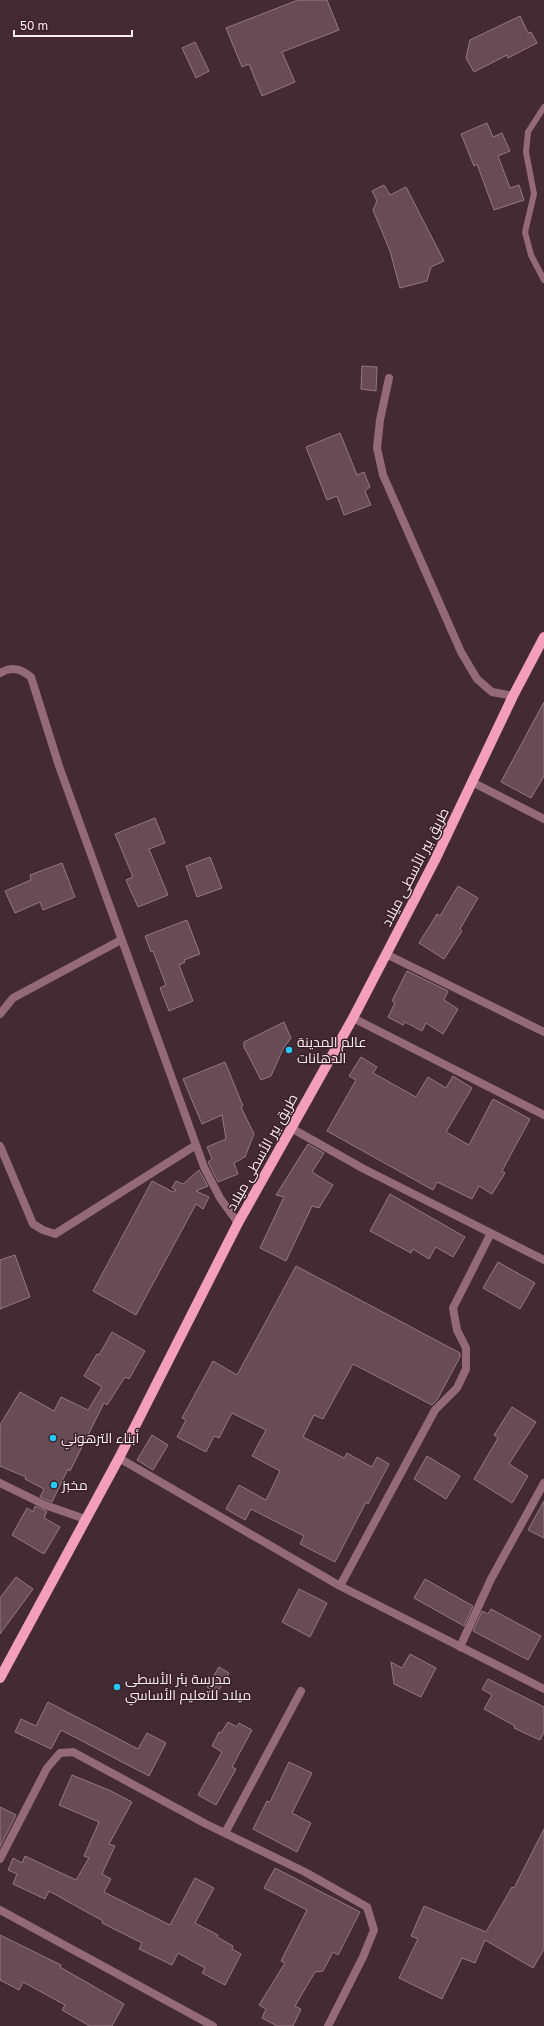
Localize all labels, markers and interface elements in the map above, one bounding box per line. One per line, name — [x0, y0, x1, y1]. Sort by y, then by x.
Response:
scale bar — [14, 12, 132, 38]
text: 50 m — [20, 18, 48, 33]
street label: طريق بير الأسطى ميلاد — [377, 805, 453, 929]
place label: عالم المدينة الدهانات — [297, 1033, 367, 1066]
marker: عالم المدينة الدهانات — [284, 1045, 294, 1055]
street label: طريق بير الأسطى ميلاد — [222, 1090, 302, 1214]
place label: أبناء الترهوني — [61, 1429, 139, 1450]
marker: أبناء الترهوني — [48, 1433, 58, 1443]
place label: مخبز — [61, 1476, 88, 1493]
marker: مخبز — [49, 1480, 59, 1490]
place label: مدرسة بئر الأسطى ميلاد للتعليم الأساسي — [125, 1670, 251, 1706]
marker: مدرسة بئر الأسطى ميلاد للتعليم الأساسي — [112, 1682, 122, 1692]

